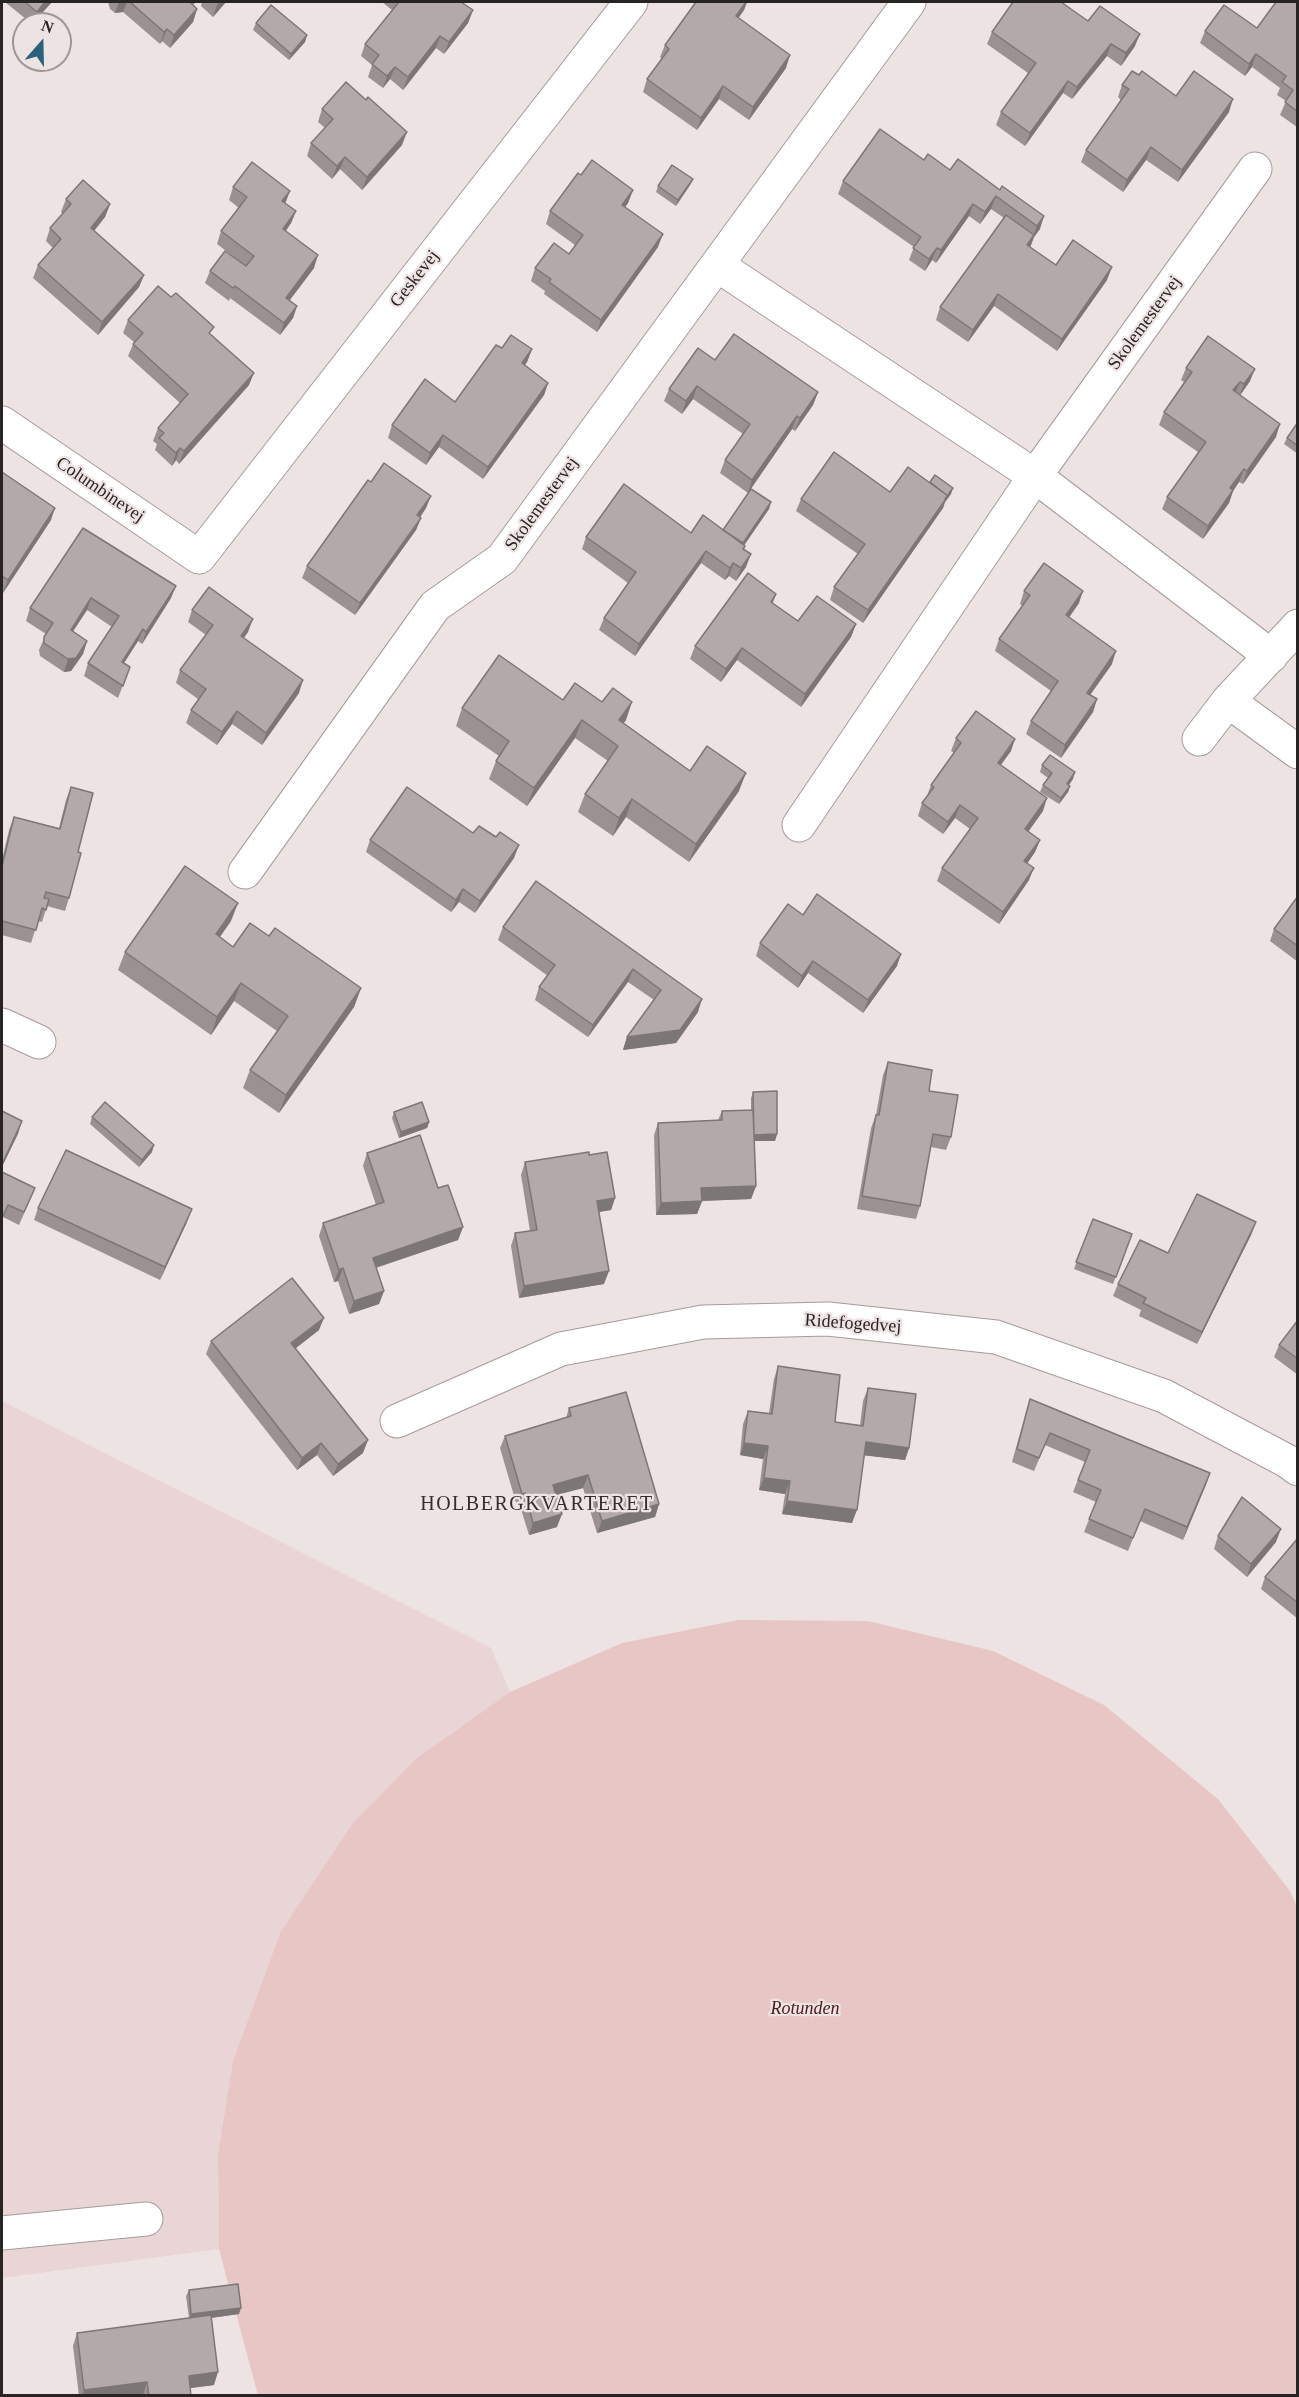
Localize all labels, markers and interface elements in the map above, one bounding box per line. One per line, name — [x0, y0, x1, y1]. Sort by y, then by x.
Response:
north arrow — [12, 12, 72, 72]
text: N — [39, 17, 56, 36]
street label: Geskevej — [386, 246, 444, 312]
street label: Skolemestervej — [1104, 272, 1186, 374]
street label: Columbinevej — [52, 453, 148, 527]
street label: Skolemestervej — [501, 453, 583, 555]
street label: Ridefogedvej — [804, 1310, 902, 1338]
district label: HOLBERGKVARTERET — [420, 1493, 654, 1517]
park label: Rotunden — [771, 1998, 839, 2020]

